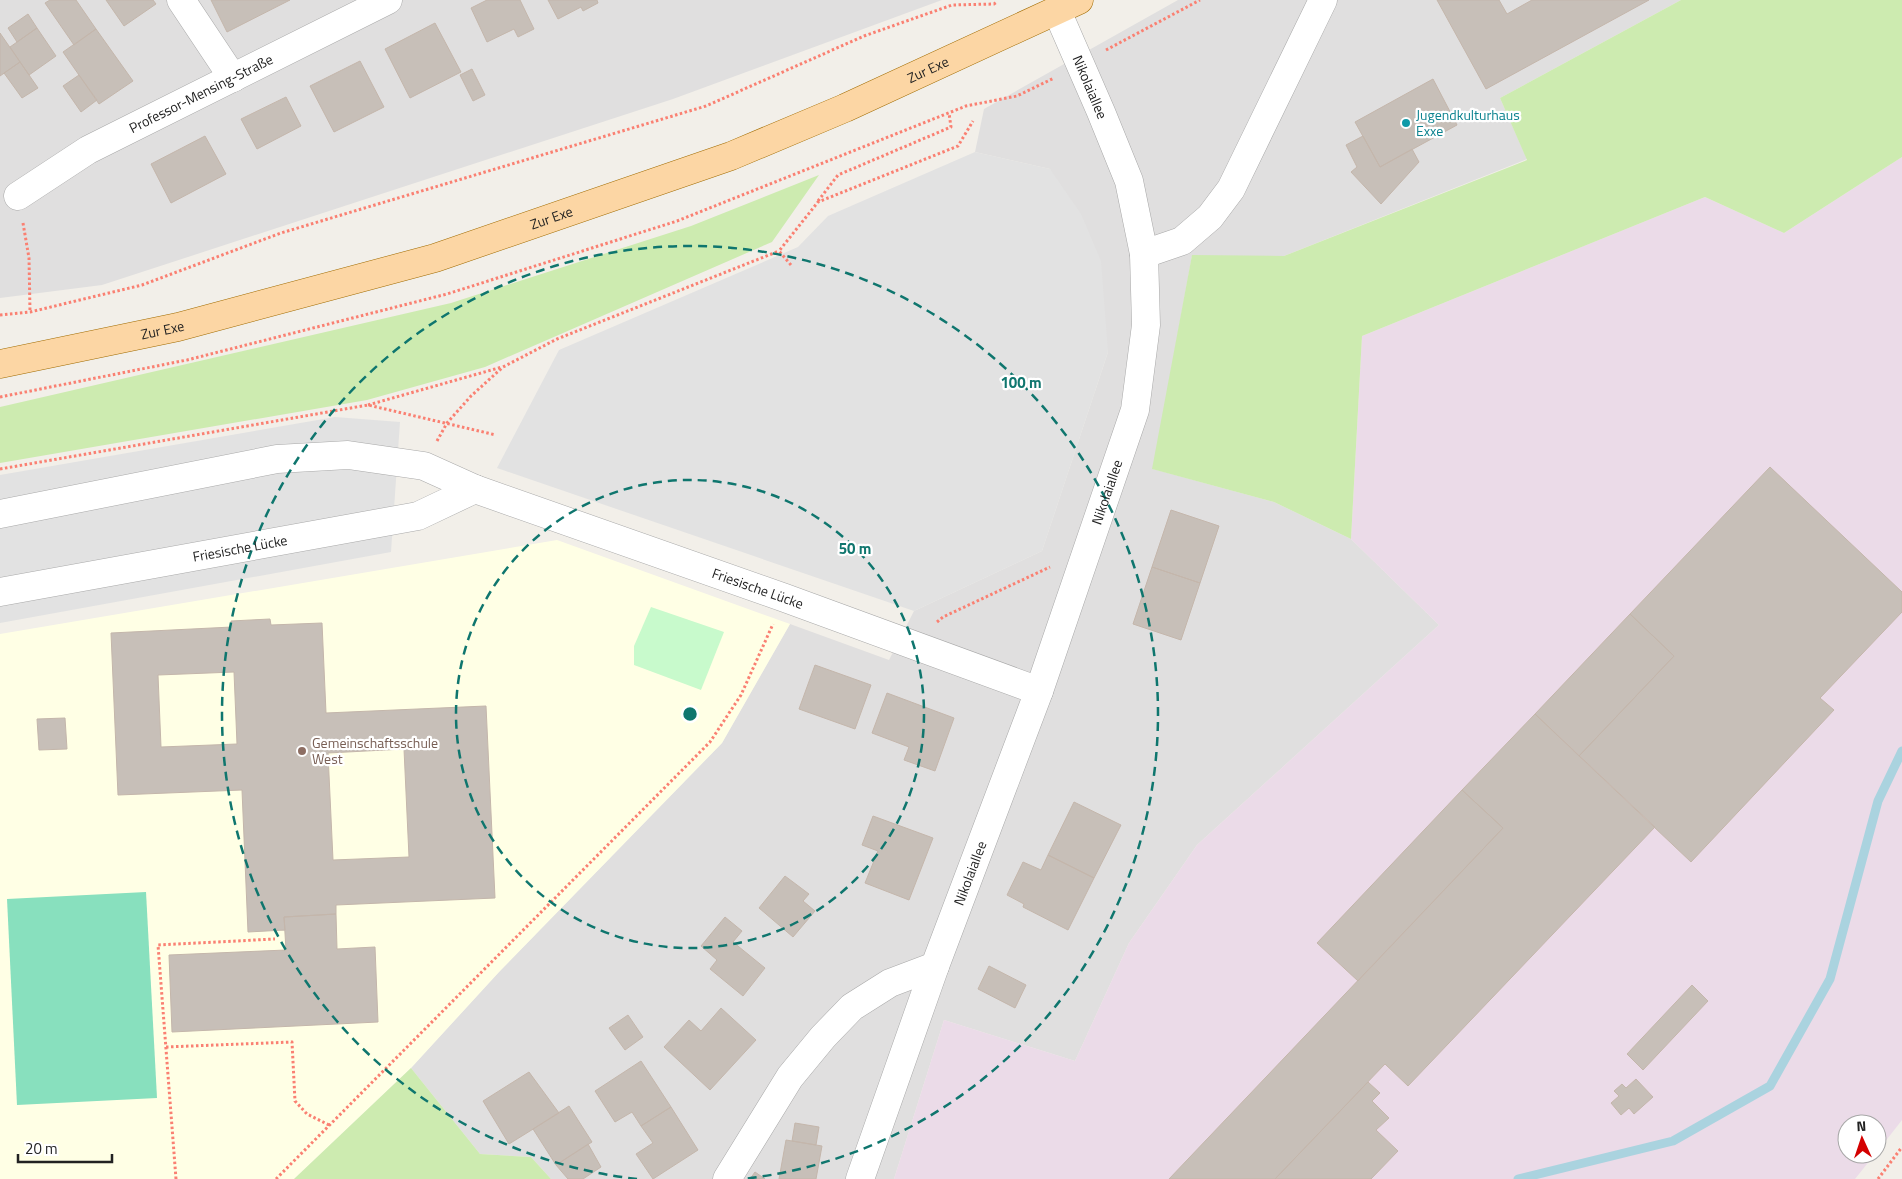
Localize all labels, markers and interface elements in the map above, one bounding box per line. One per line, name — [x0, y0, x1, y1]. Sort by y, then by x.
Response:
street label: Professor-Mensing-Straße — [125, 48, 276, 138]
street label: Zur Exe — [903, 51, 952, 88]
street label: Nikolaiallee — [1068, 52, 1113, 122]
place label: Jugendkulturhaus Exxe — [1416, 104, 1520, 141]
marker: Jugendkulturhaus Exxe — [1400, 117, 1412, 129]
street label: Zur Exe — [527, 200, 575, 234]
street label: Zur Exe — [139, 315, 186, 344]
text: 100 m — [1000, 371, 1042, 394]
street label: Nikolaiallee — [1086, 457, 1127, 527]
street label: Friesische Lücke — [191, 529, 289, 567]
text: 50 m — [839, 537, 871, 560]
street label: Friesische Lücke — [709, 562, 807, 614]
centre of rings — [681, 705, 699, 723]
place label: Gemeinschaftsschule West — [312, 732, 438, 769]
marker: Gemeinschaftsschule West — [296, 745, 308, 757]
street label: Nikolaiallee — [948, 838, 991, 908]
north arrow — [1837, 1114, 1887, 1164]
text: N — [1856, 1115, 1867, 1136]
scale bar — [18, 1132, 111, 1164]
text: 20 m — [25, 1137, 58, 1160]

